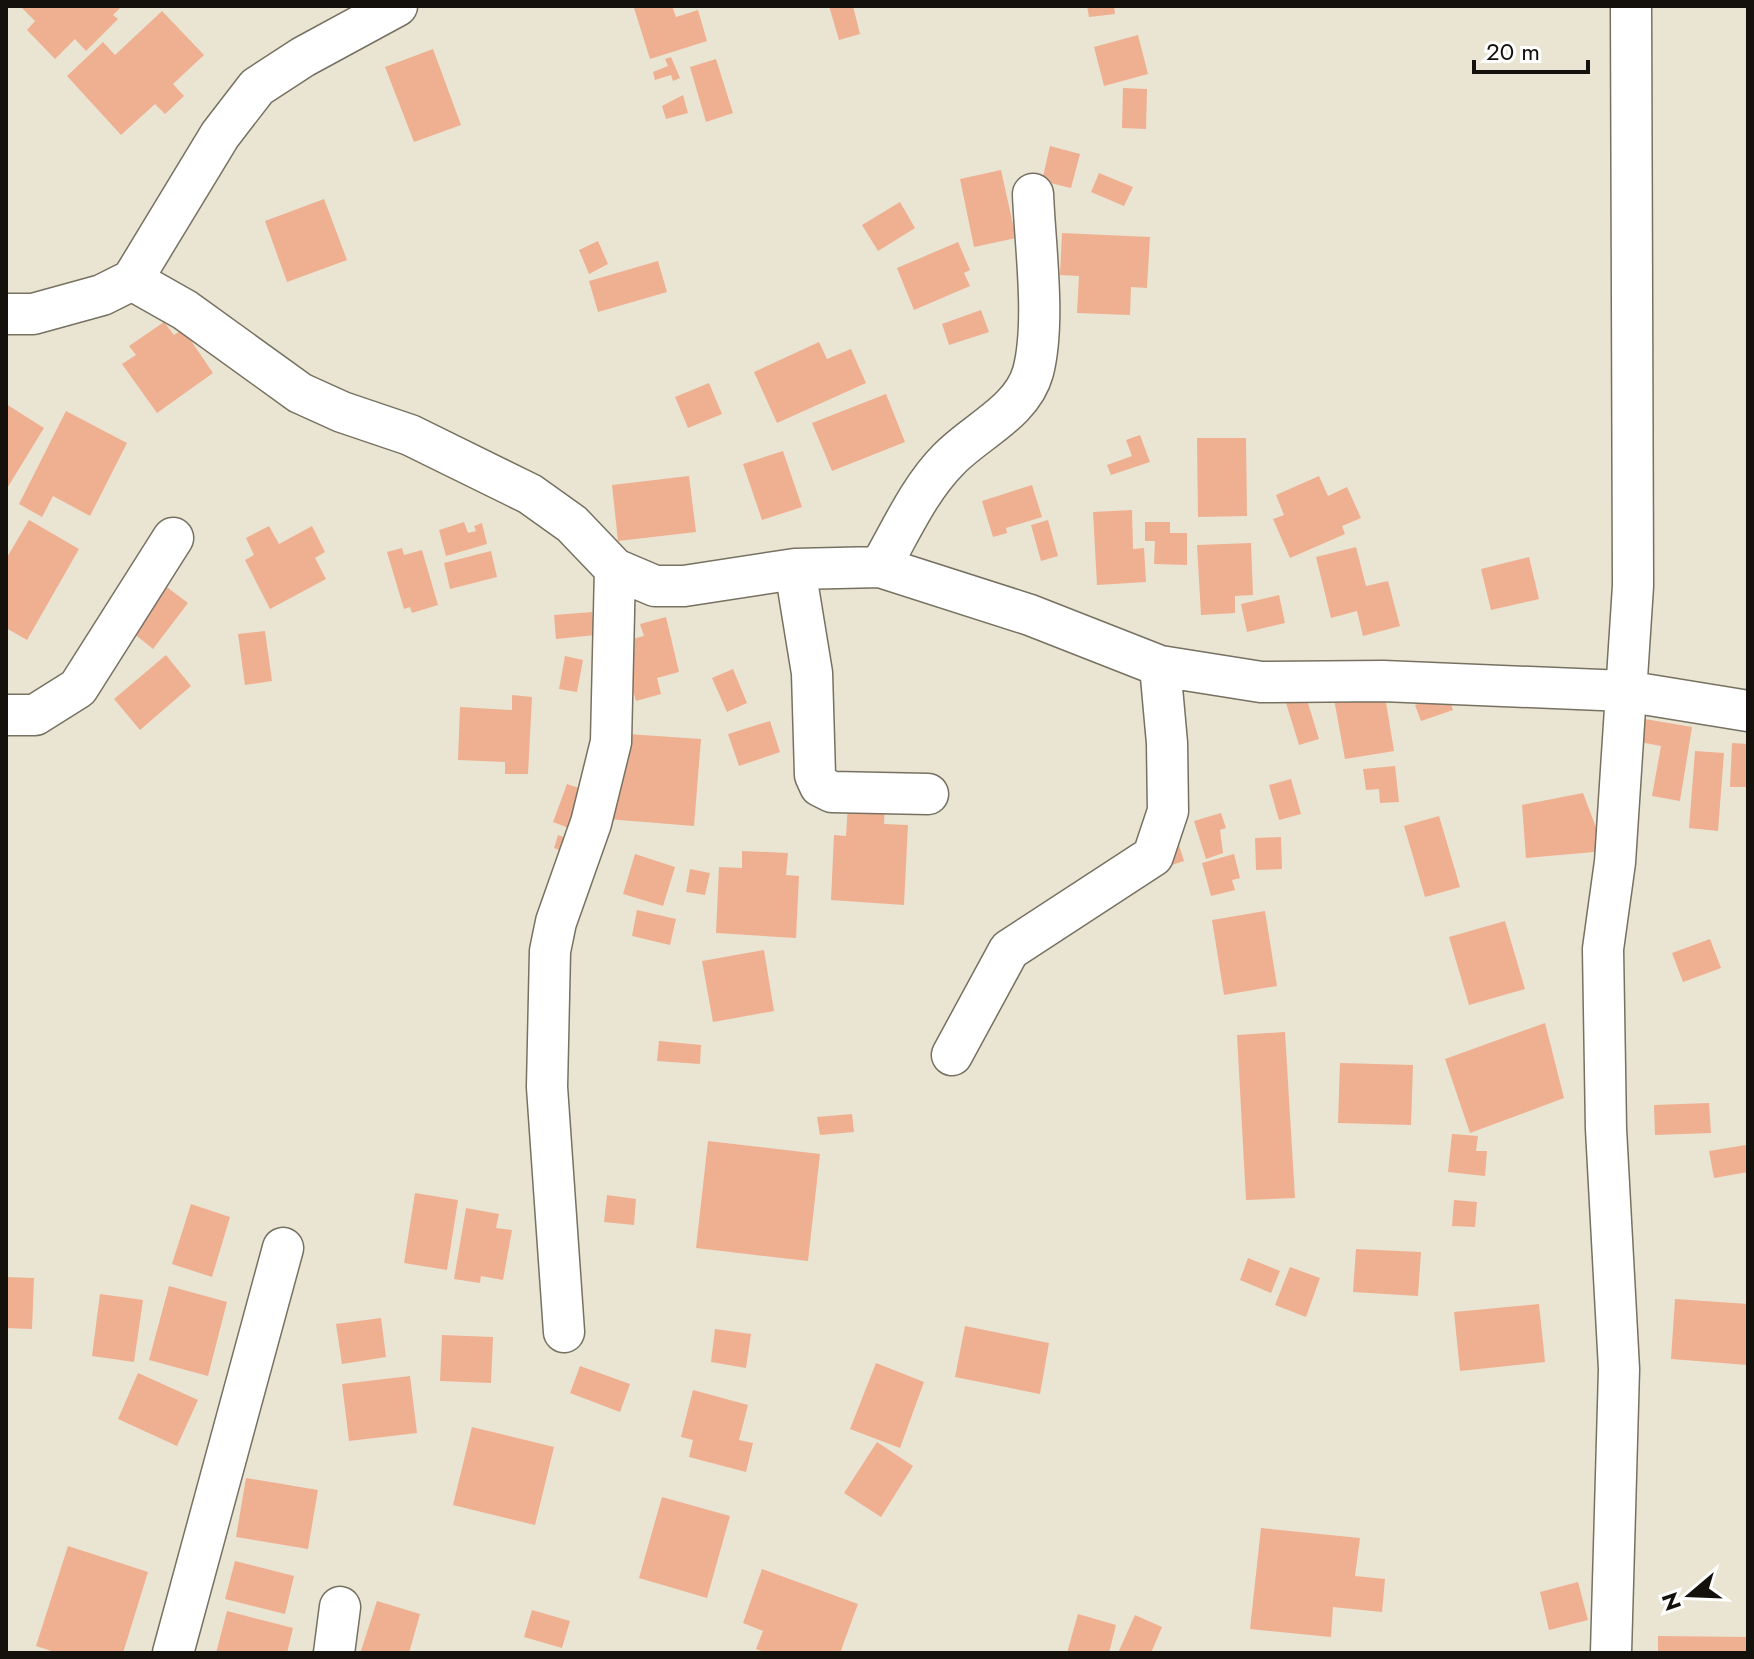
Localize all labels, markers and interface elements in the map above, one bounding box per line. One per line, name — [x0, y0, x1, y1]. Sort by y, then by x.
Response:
scale bar — [1474, 24, 1588, 74]
text: 20 m — [1486, 34, 1540, 69]
north arrow — [1650, 1555, 1730, 1635]
text: N — [1653, 1588, 1689, 1615]

